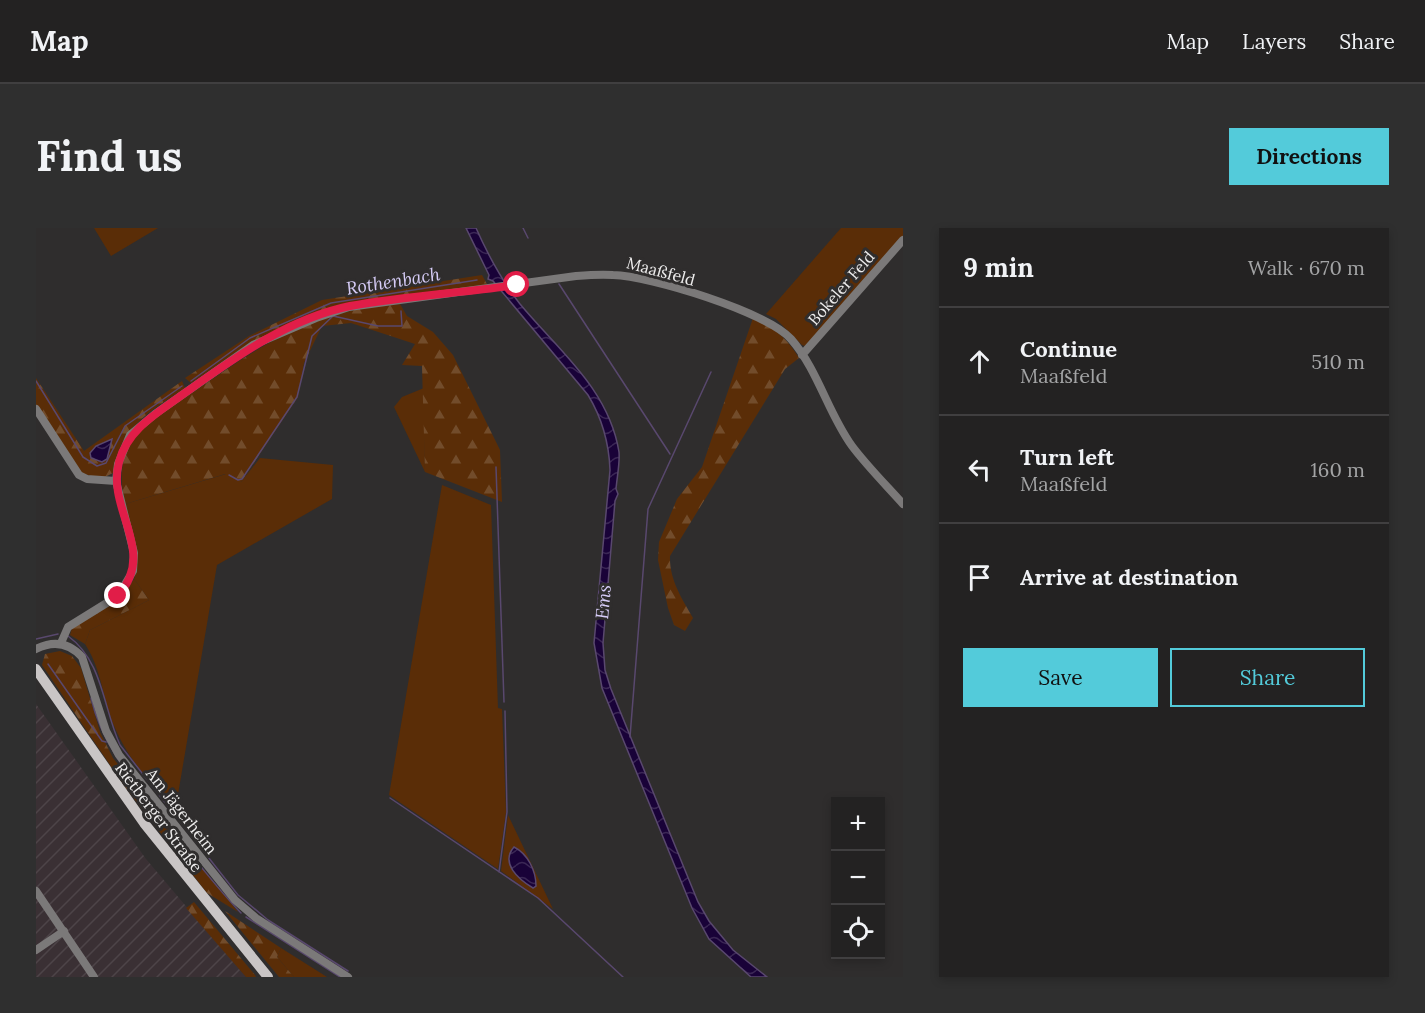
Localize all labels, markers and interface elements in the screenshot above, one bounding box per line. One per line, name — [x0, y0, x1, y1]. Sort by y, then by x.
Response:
text: Map — [30, 23, 89, 59]
text: Map — [1166, 28, 1209, 55]
text: Layers — [1242, 28, 1306, 55]
text: Share — [1339, 28, 1395, 55]
button: Directions — [1229, 128, 1389, 185]
text: Find us — [36, 129, 182, 183]
street label: Bokeler Feld — [803, 246, 879, 329]
text: 9 min — [963, 251, 1034, 284]
street label: Maaßfeld — [625, 252, 698, 290]
text: Walk · 670 m — [1248, 255, 1365, 280]
water label: Rothenbach — [344, 262, 442, 300]
route start — [503, 271, 529, 297]
text: Continue — [1020, 335, 1117, 363]
icon: ahead — [963, 345, 996, 378]
text: 510 m — [1311, 349, 1365, 374]
text: Maaßfeld — [1020, 363, 1108, 388]
text: Turn left — [1020, 443, 1114, 471]
icon: left — [963, 453, 996, 486]
text: 160 m — [1311, 457, 1365, 482]
text: Maaßfeld — [1020, 471, 1108, 496]
icon: arrive — [963, 561, 996, 594]
text: Arrive at destination — [1020, 563, 1238, 591]
route end — [104, 582, 130, 608]
water label: Ems — [590, 584, 616, 620]
button: Save — [963, 648, 1158, 707]
button: Share — [1170, 648, 1365, 707]
street label: Rietberger Straße — [111, 758, 207, 876]
street label: Am Jägerheim — [142, 763, 222, 858]
map controls — [831, 797, 885, 959]
button: + — [831, 797, 885, 851]
button: − — [831, 851, 885, 905]
button: locate — [831, 905, 885, 959]

